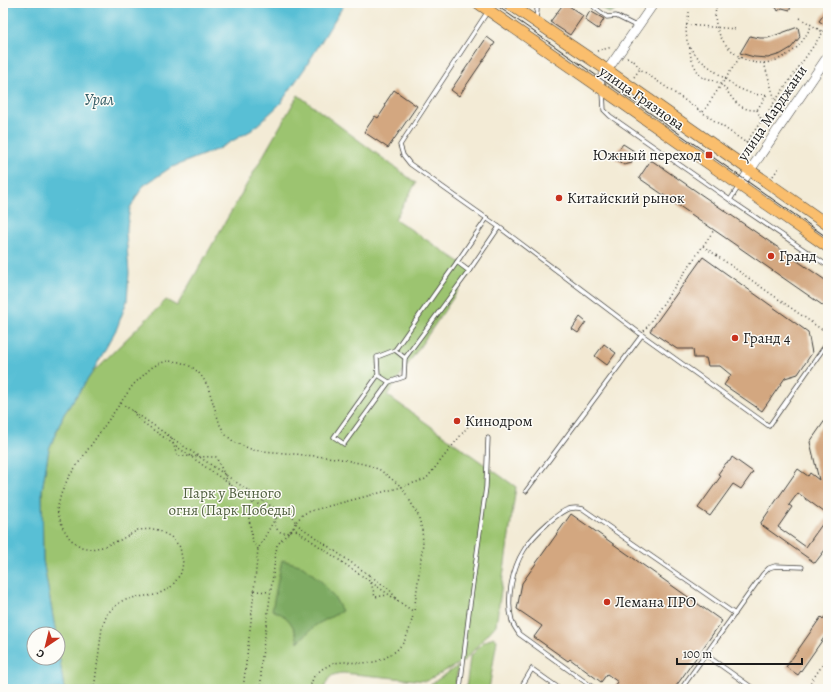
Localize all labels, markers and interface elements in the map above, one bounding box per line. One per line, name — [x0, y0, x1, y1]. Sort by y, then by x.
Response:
street label: улица Грязнова — [595, 61, 689, 135]
street label: улица Марджани — [732, 61, 812, 166]
water label: Урал — [84, 89, 114, 111]
place label: Южный переход — [592, 145, 701, 165]
marker: Южный переход — [704, 150, 714, 160]
place label: Китайский рынок — [567, 188, 685, 208]
marker: Китайский рынок — [554, 193, 564, 203]
place label: Гранд — [779, 246, 817, 266]
marker: Гранд — [766, 251, 776, 261]
place label: Гранд 4 — [743, 328, 791, 348]
marker: Гранд 4 — [730, 333, 740, 343]
place label: Кинодром — [465, 411, 533, 431]
marker: Кинодром — [452, 416, 462, 426]
park label: Парк у Вечного огня (Парк Победы) — [169, 483, 295, 520]
place label: Лемана ПРО — [615, 592, 696, 612]
marker: Лемана ПРО — [602, 597, 612, 607]
north arrow — [26, 626, 66, 666]
scale bar — [677, 640, 802, 666]
text: С — [33, 646, 48, 662]
text: 100 m — [683, 646, 712, 662]

